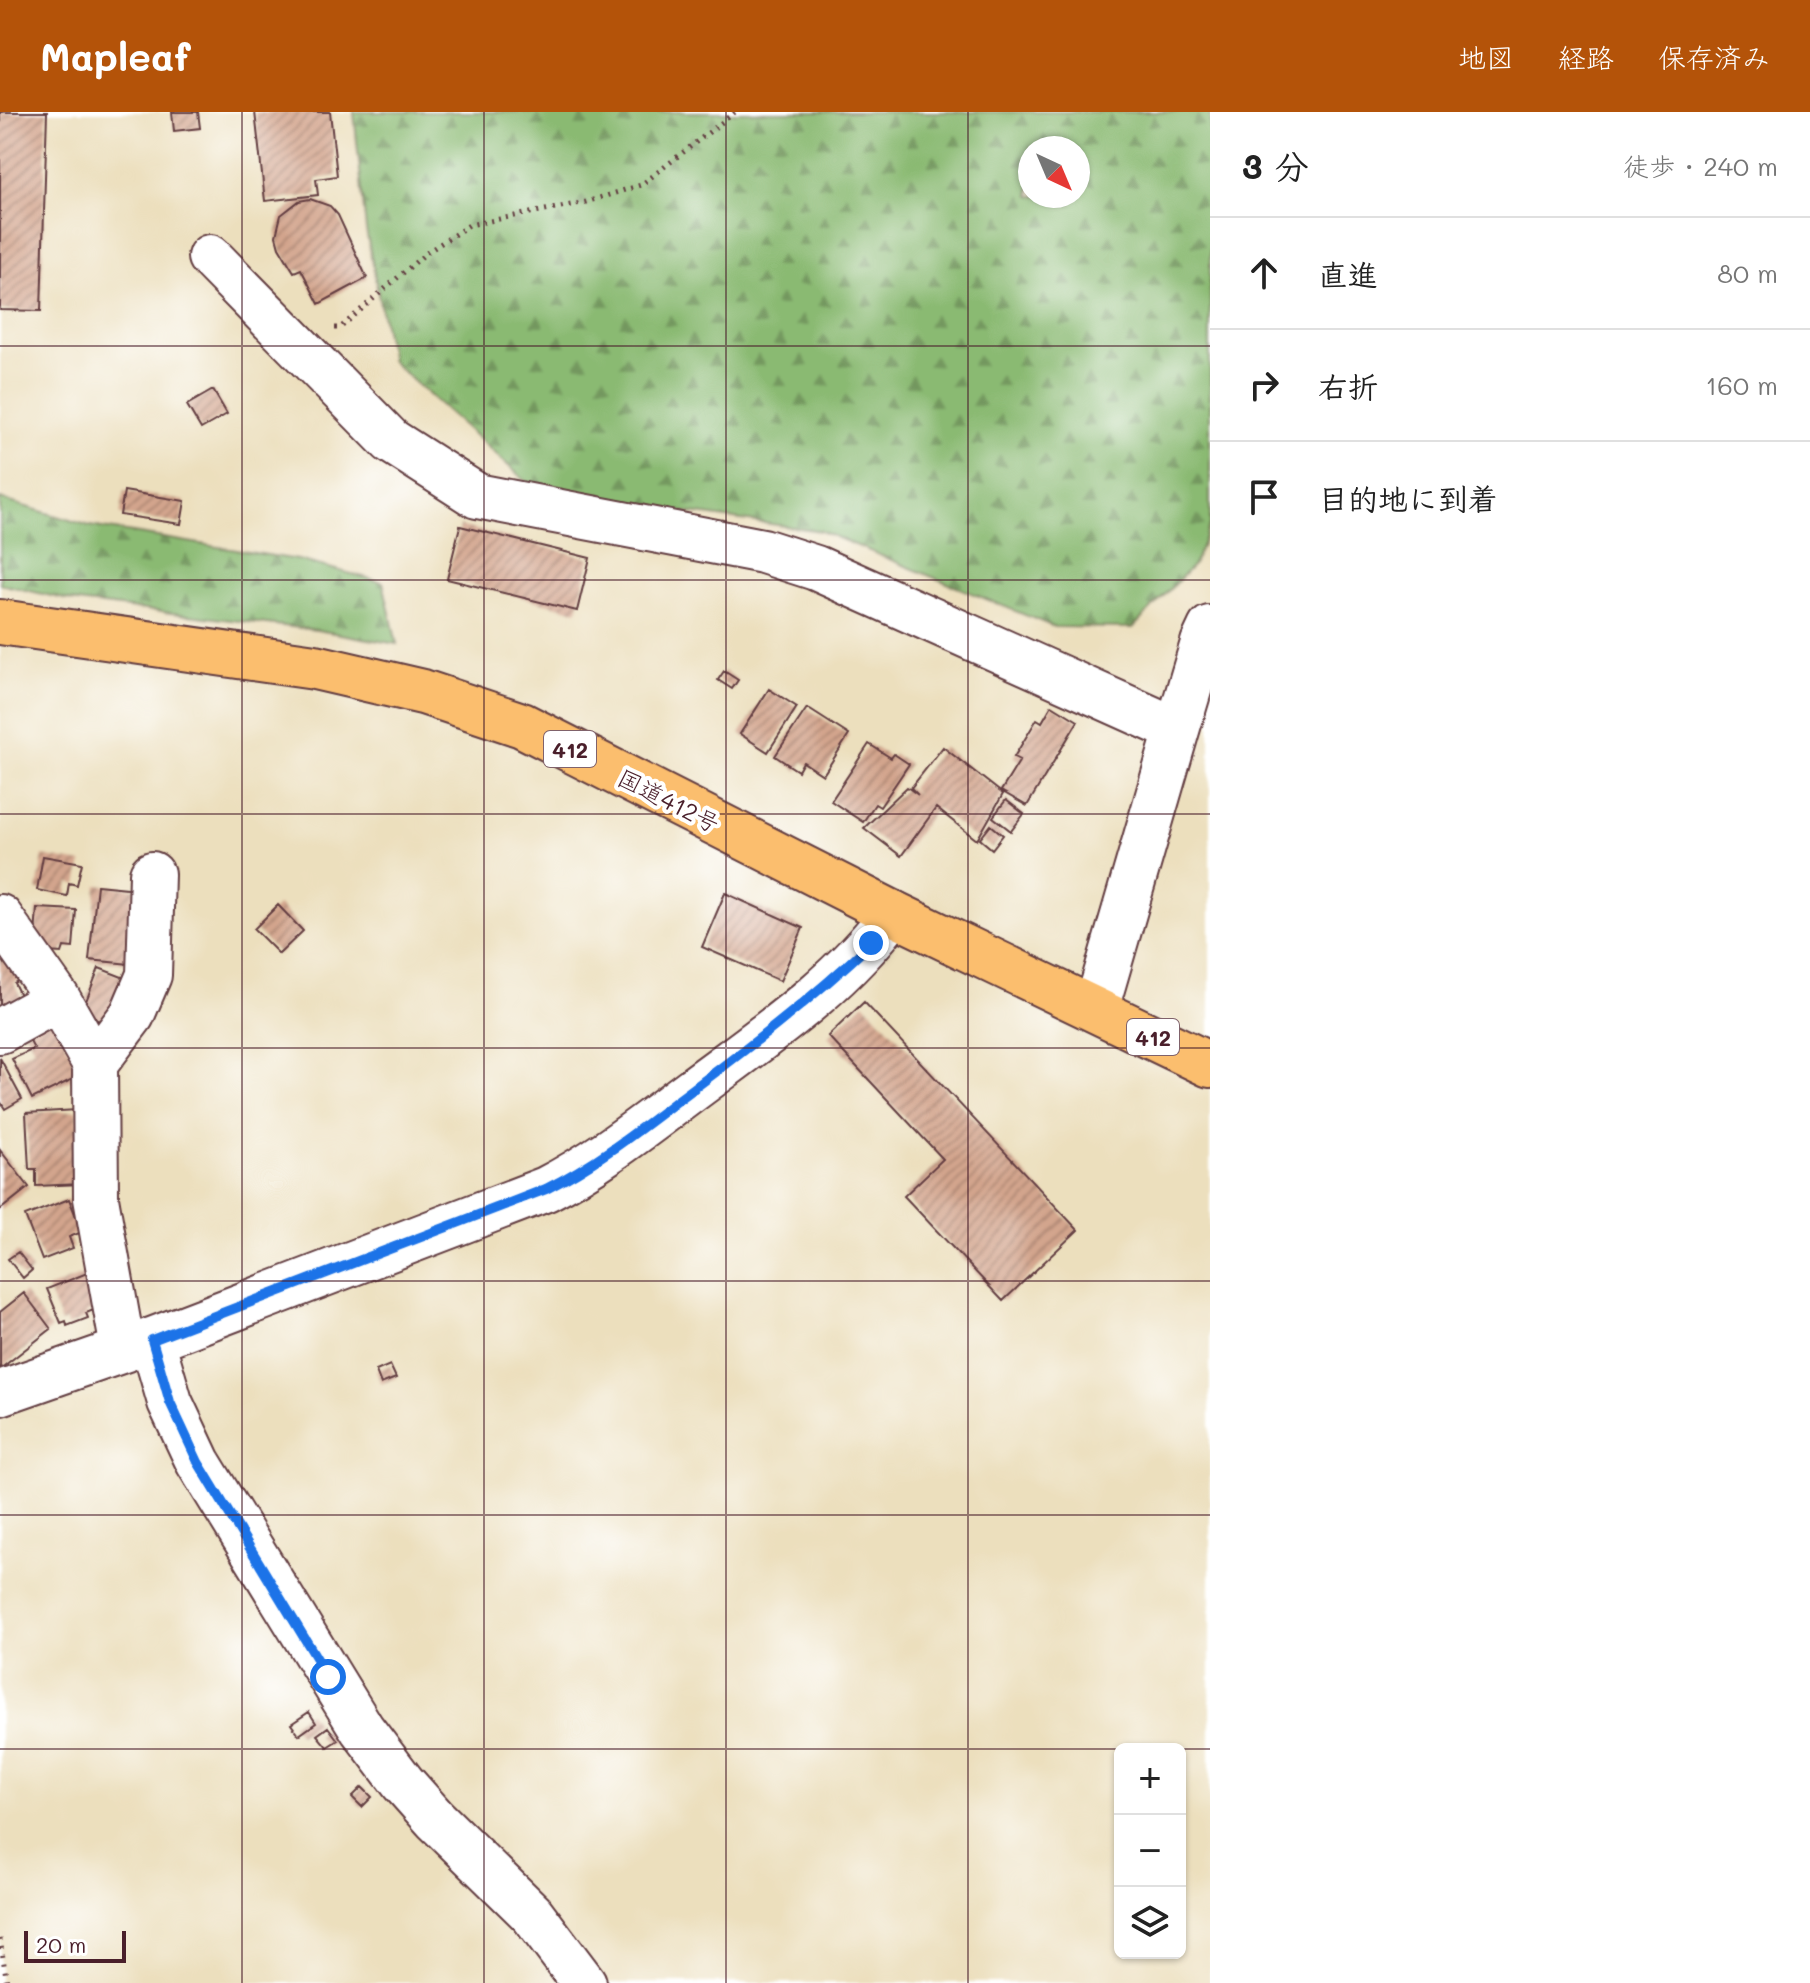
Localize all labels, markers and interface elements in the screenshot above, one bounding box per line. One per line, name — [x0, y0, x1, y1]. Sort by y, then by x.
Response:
text: Mapleaf — [40, 31, 191, 81]
text: 地図 — [1458, 39, 1514, 75]
text: 経路 — [1558, 39, 1614, 75]
text: 保存済み — [1658, 39, 1770, 75]
north arrow — [1018, 136, 1090, 208]
text: 3 分 — [1242, 143, 1309, 188]
text: 徒歩 · 240 m — [1623, 149, 1778, 183]
icon: ahead — [1242, 251, 1286, 295]
text: 直進 — [1318, 254, 1378, 294]
text: 80 m — [1717, 256, 1778, 290]
icon: right — [1242, 363, 1286, 407]
text: 右折 — [1318, 366, 1378, 406]
text: 160 m — [1706, 368, 1778, 402]
icon: arrive — [1242, 475, 1286, 519]
text: 目的地に到着 — [1318, 478, 1498, 518]
road number: 412 — [544, 731, 596, 767]
street label: 国道412号 — [613, 761, 725, 839]
route end — [853, 925, 889, 961]
road number: 412 — [1127, 1019, 1179, 1055]
route start — [310, 1659, 346, 1695]
map controls — [1114, 1743, 1186, 1959]
button: + — [1114, 1743, 1186, 1815]
button: − — [1114, 1815, 1186, 1887]
button: layers — [1114, 1887, 1186, 1959]
scale bar — [24, 1927, 126, 1963]
text: 20 m — [36, 1930, 86, 1959]

